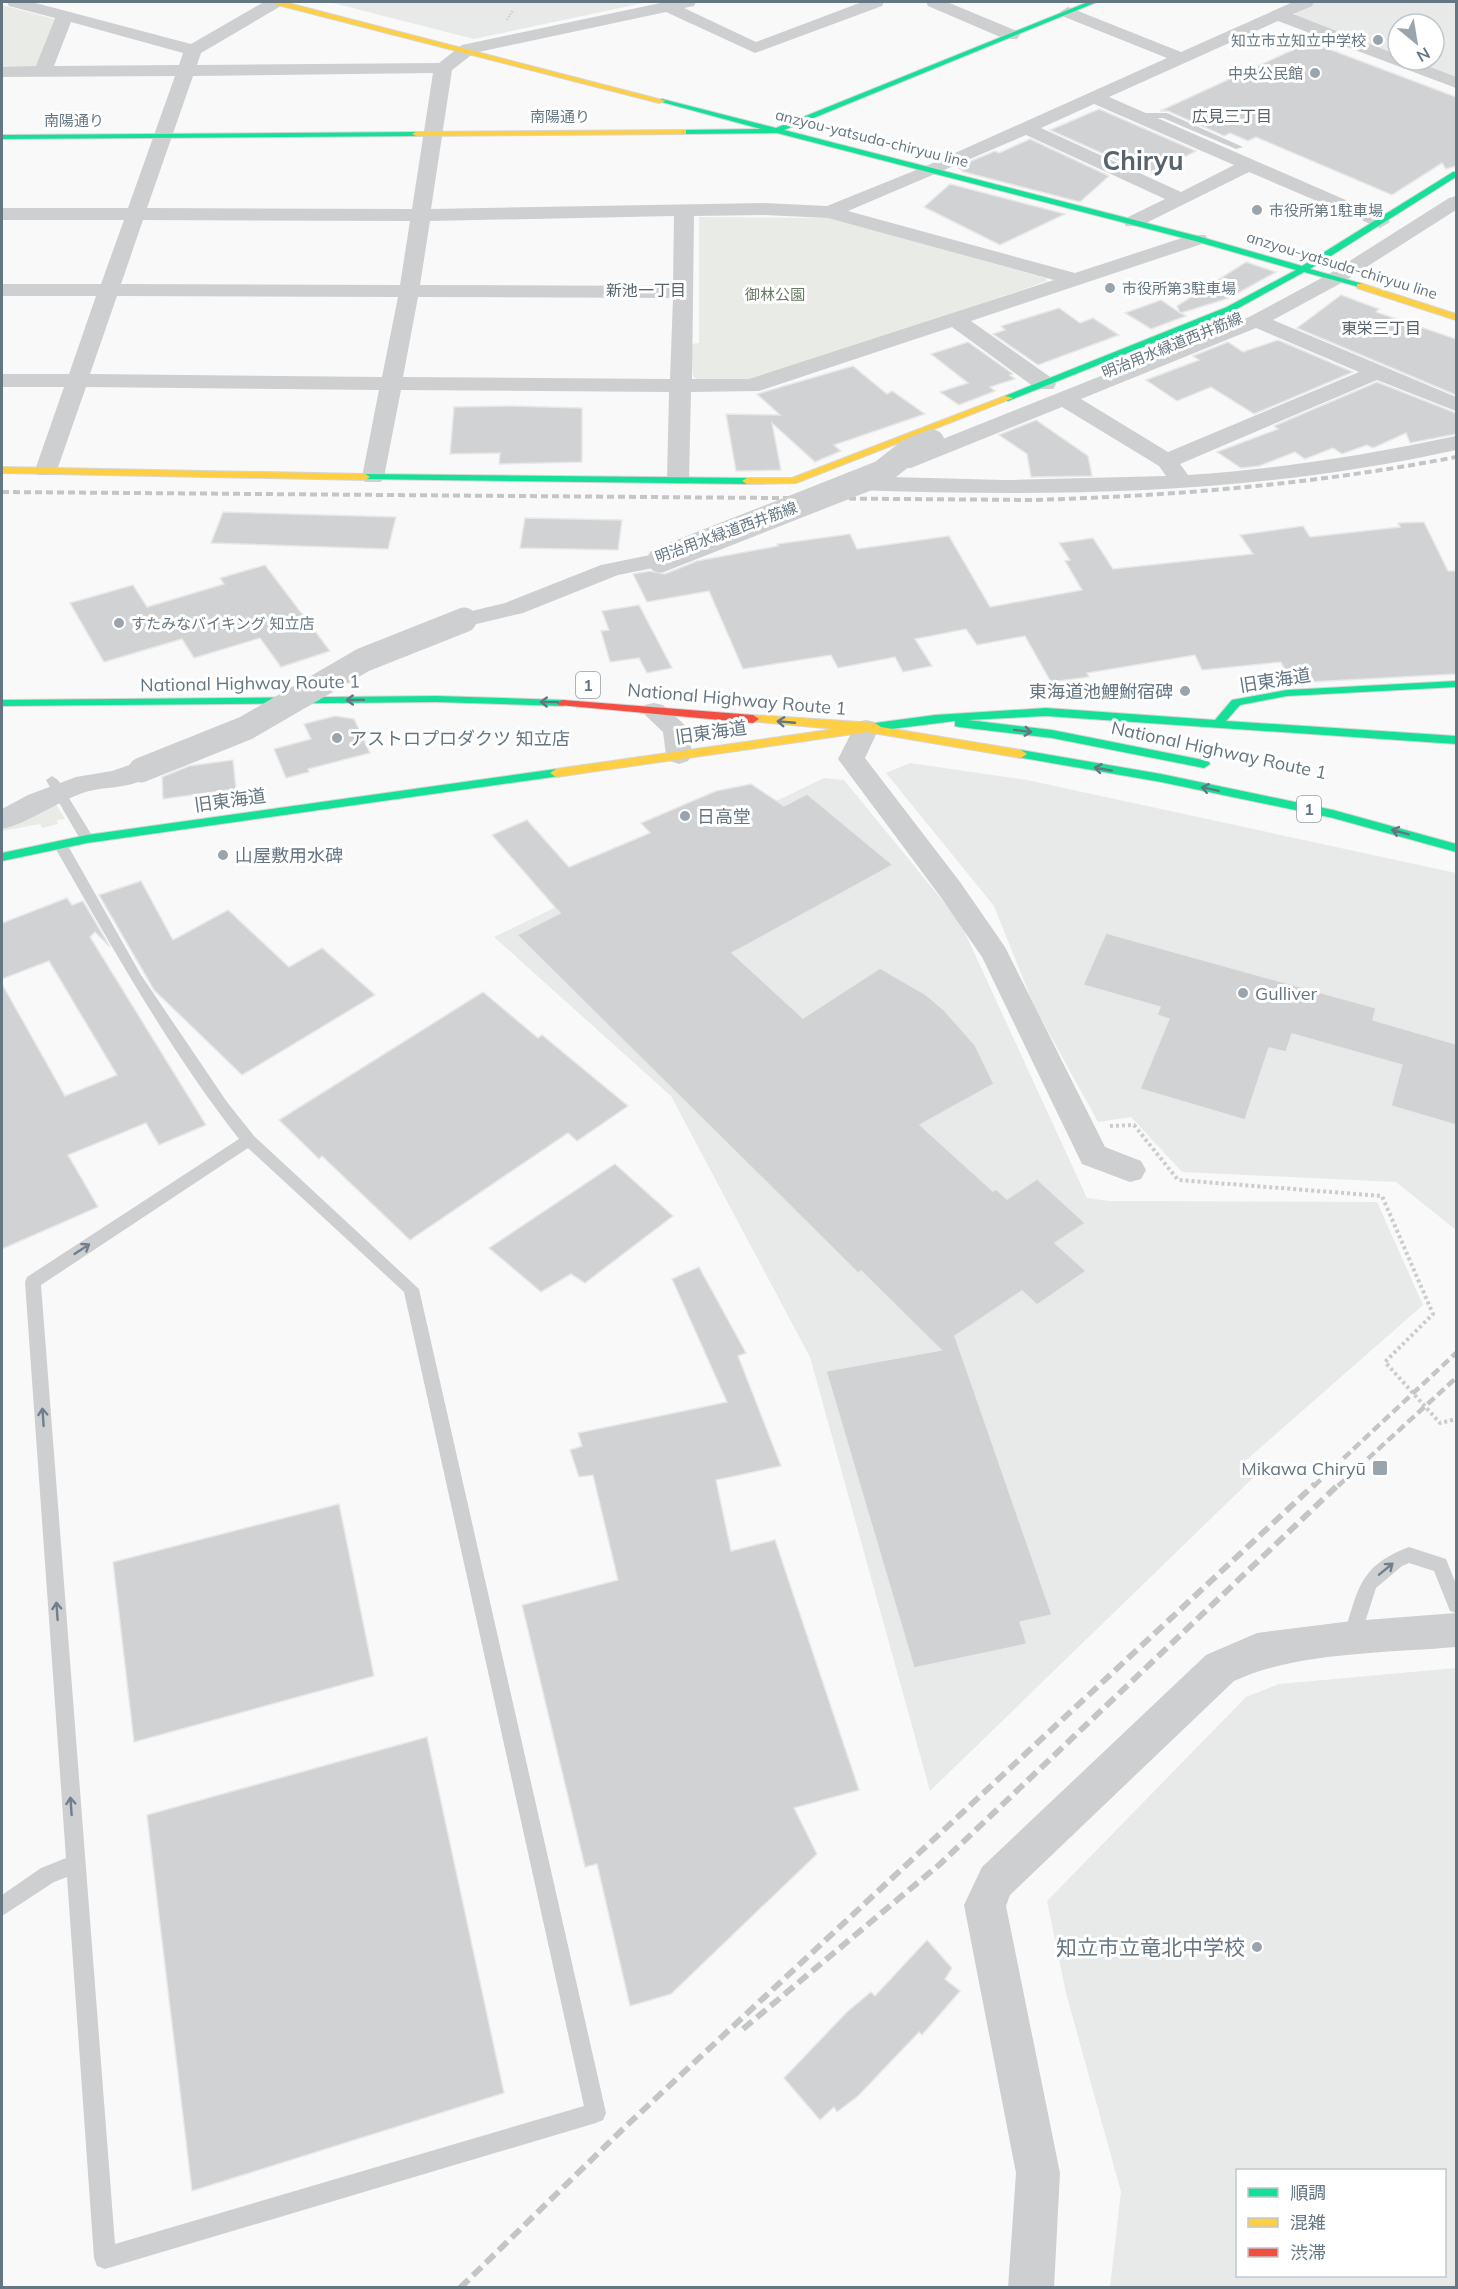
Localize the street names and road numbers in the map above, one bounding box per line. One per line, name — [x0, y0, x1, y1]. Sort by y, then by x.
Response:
street label: anzyou-yatsuda-chiryuu line — [773, 105, 971, 171]
street label: 南陽通り — [530, 107, 590, 126]
street label: 南陽通り — [44, 111, 104, 130]
street label: anzyou-yatsuda-chiryuu line — [1244, 227, 1440, 303]
street label: 明治用水緑道西井筋線 — [1099, 308, 1245, 382]
street label: 明治用水緑道西井筋線 — [652, 497, 800, 567]
street label: 旧東海道 — [1238, 663, 1312, 697]
street label: National Highway Route 1 — [140, 670, 360, 696]
road number: 1 — [576, 672, 600, 698]
street label: National Highway Route 1 — [627, 678, 847, 720]
street label: 旧東海道 — [674, 716, 748, 748]
street label: National Highway Route 1 — [1109, 716, 1329, 784]
street label: 旧東海道 — [193, 784, 267, 816]
road number: 1 — [1297, 796, 1321, 822]

